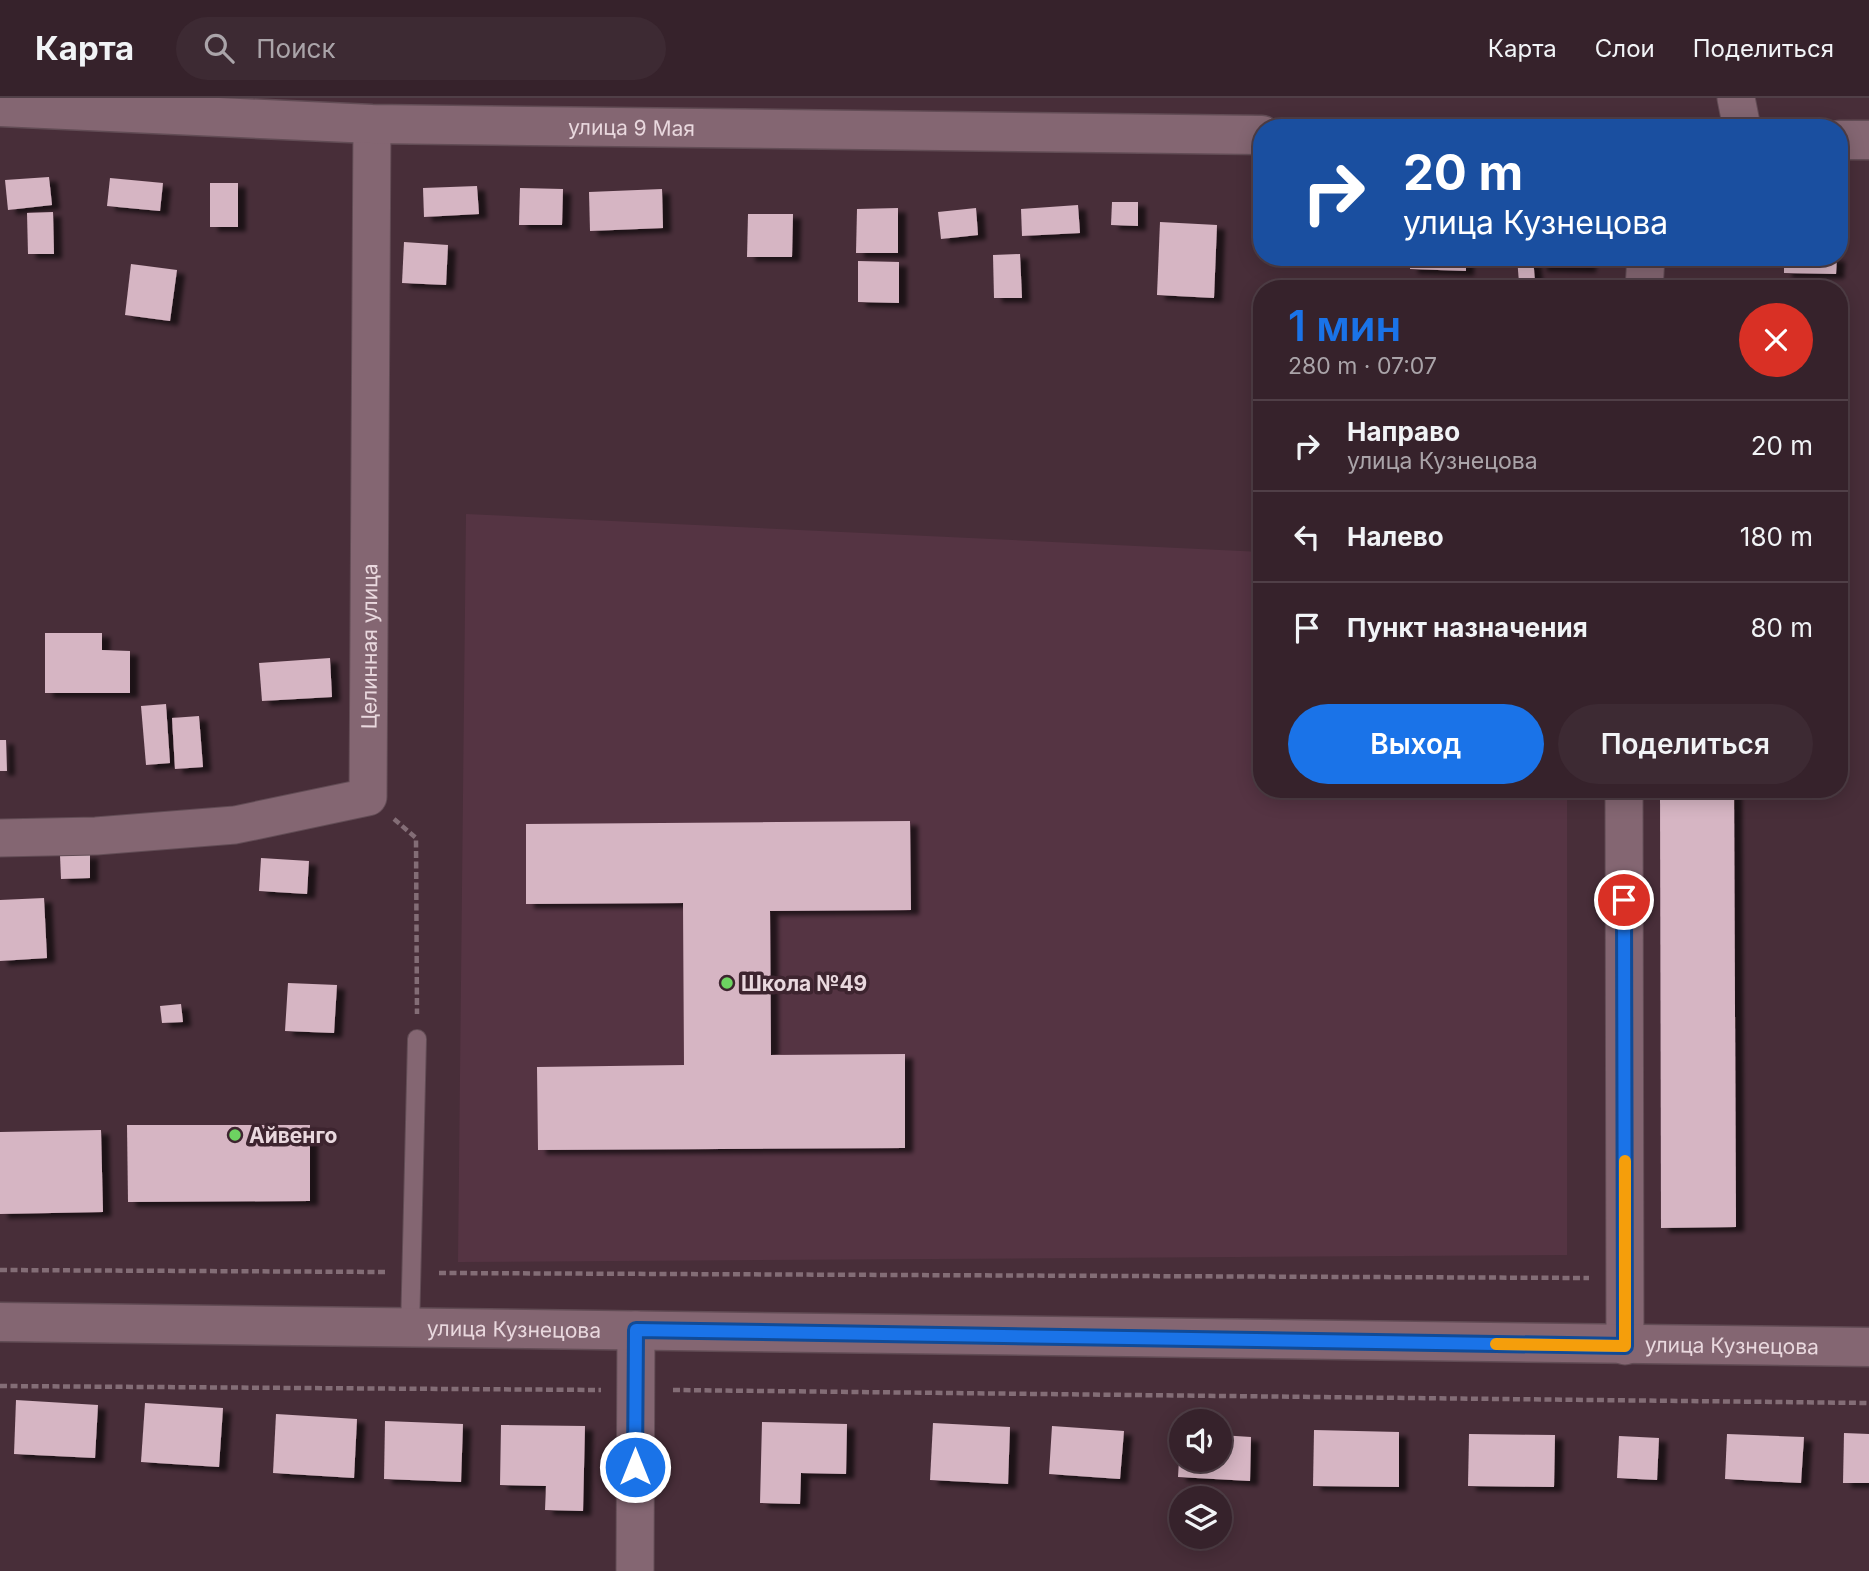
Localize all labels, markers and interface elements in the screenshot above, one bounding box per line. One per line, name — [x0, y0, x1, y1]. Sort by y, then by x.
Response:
search box — [176, 17, 666, 80]
text: Карта — [35, 28, 134, 68]
icon: search — [200, 29, 238, 67]
text: Поиск — [256, 33, 335, 64]
text: Карта — [1488, 34, 1557, 63]
text: Слои — [1595, 34, 1655, 63]
text: Поделиться — [1693, 34, 1834, 63]
street label: улица 9 Мая — [568, 114, 695, 140]
text: 20 m — [1403, 143, 1523, 202]
icon: right — [1288, 147, 1379, 238]
text: улица Кузнецова — [1403, 203, 1668, 242]
text: 1 мин — [1288, 300, 1401, 351]
button: close — [1739, 303, 1813, 377]
text: 280 m · 07:07 — [1288, 352, 1437, 380]
text: Направо — [1347, 416, 1460, 447]
icon: right — [1288, 427, 1326, 465]
text: 20 m — [1751, 430, 1813, 461]
text: улица Кузнецова — [1347, 447, 1538, 475]
icon: left — [1288, 518, 1326, 556]
text: Налево — [1347, 521, 1444, 552]
text: 180 m — [1740, 521, 1813, 552]
street label: Целинная улица — [356, 563, 382, 729]
icon: arrive — [1288, 609, 1326, 647]
text: Пункт назначения — [1347, 612, 1588, 643]
text: 80 m — [1750, 612, 1813, 643]
button: Выход — [1288, 704, 1544, 784]
button: Поделиться — [1558, 704, 1813, 784]
pin — [1594, 870, 1654, 930]
icon: arrive — [1605, 881, 1643, 919]
place label: Школа №49 — [741, 971, 867, 996]
marker: Школа №49 — [719, 975, 735, 991]
place label: Айвенго — [249, 1123, 337, 1148]
marker: Айвенго — [227, 1127, 243, 1143]
street label: улица Кузнецова — [427, 1315, 601, 1343]
street label: улица Кузнецова — [1645, 1332, 1819, 1359]
map controls — [1169, 1409, 1232, 1549]
button: sound — [1169, 1409, 1232, 1472]
position arrow — [598, 1430, 672, 1504]
button: layers — [1169, 1486, 1232, 1549]

